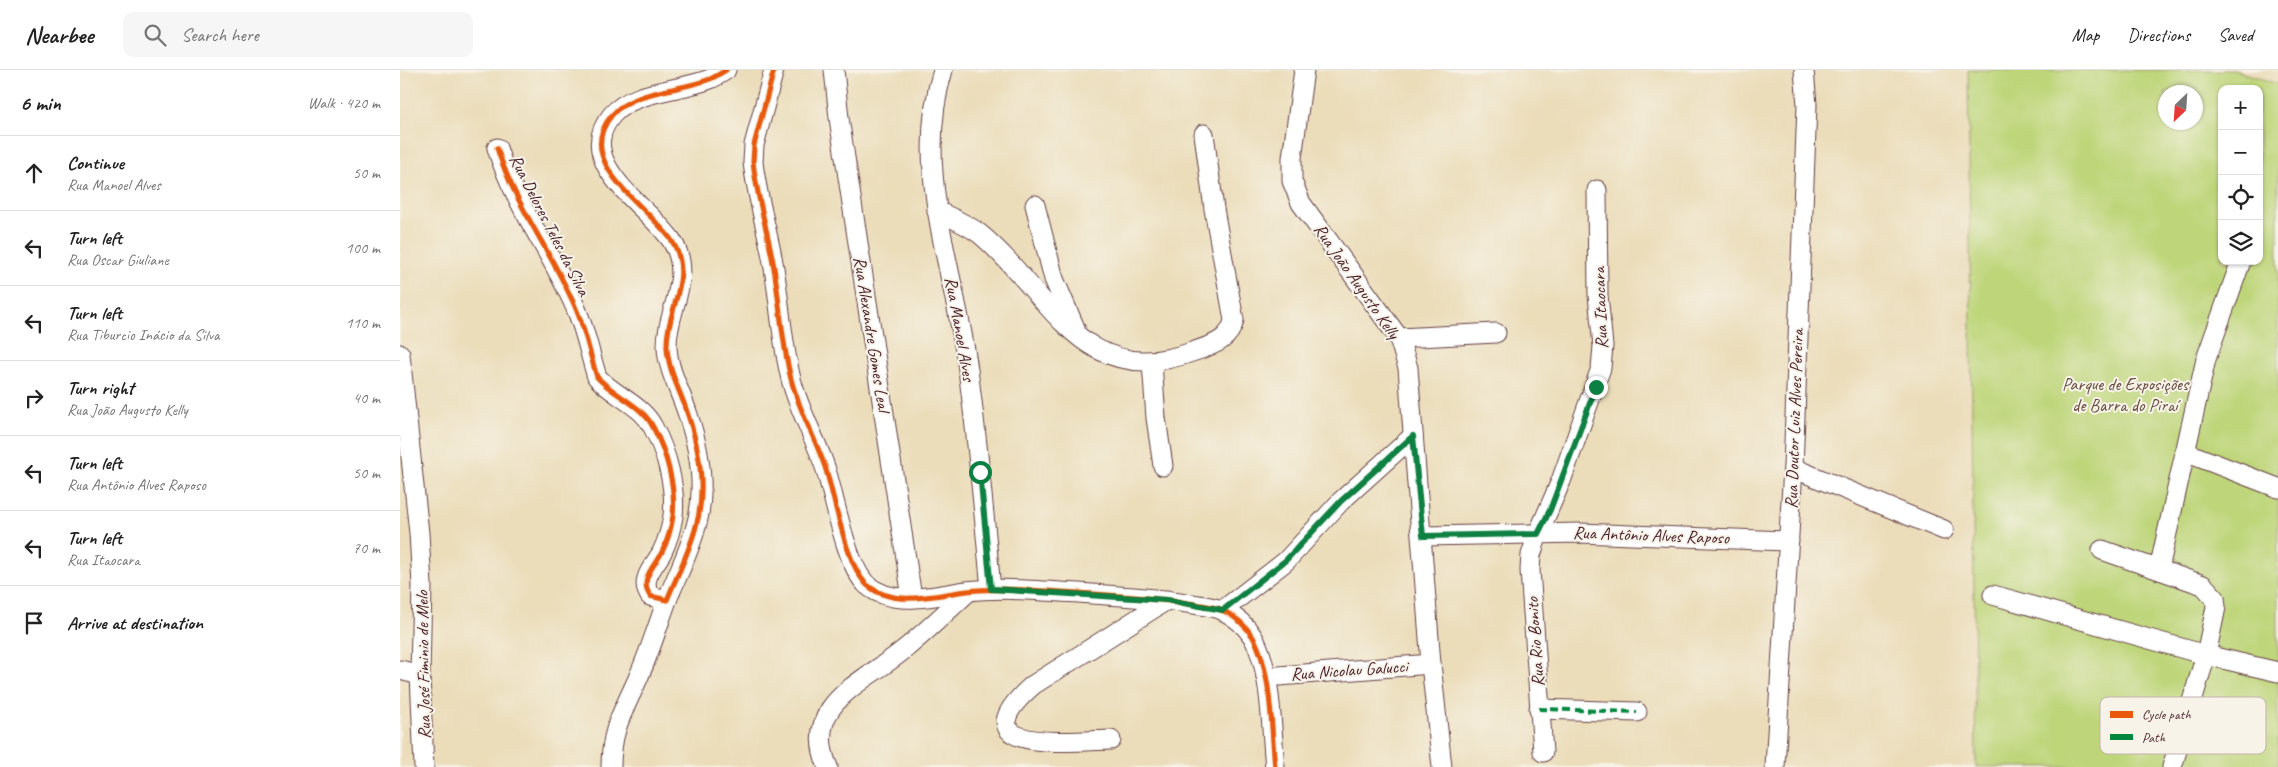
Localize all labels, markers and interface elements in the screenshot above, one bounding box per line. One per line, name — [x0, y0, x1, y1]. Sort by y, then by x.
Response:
search box — [123, 12, 473, 57]
text: Nearbee — [25, 20, 93, 50]
icon: search — [141, 21, 169, 49]
text: Search here — [181, 23, 259, 47]
text: Map — [2072, 24, 2099, 46]
text: Directions — [2127, 24, 2190, 46]
text: Saved — [2218, 24, 2253, 46]
north arrow — [2158, 85, 2203, 130]
map controls — [2218, 85, 2263, 265]
button: + — [2218, 85, 2263, 130]
text: 6 min — [20, 90, 61, 116]
text: Walk · 420 m — [308, 93, 380, 113]
button: − — [2218, 130, 2263, 175]
text: Continue — [67, 151, 124, 175]
street label: Rua Delores Teles da Silva — [505, 151, 596, 300]
icon: ahead — [20, 159, 48, 187]
text: 50 m — [353, 163, 380, 183]
text: Rua Manoel Alves — [67, 175, 161, 195]
button: locate — [2218, 175, 2263, 220]
street label: Rua João Augusto Kelly — [1309, 219, 1406, 344]
button: layers — [2218, 220, 2263, 265]
text: Turn left — [67, 226, 122, 250]
icon: left — [20, 234, 48, 262]
text: 100 m — [346, 238, 380, 258]
text: Rua Oscar Giuliane — [67, 250, 169, 270]
street label: Rua Alexandre Gomes Leal — [849, 255, 896, 416]
street label: Rua Itaocara — [1588, 265, 1612, 349]
street label: Rua Manoel Alves — [940, 275, 980, 385]
text: Turn left — [67, 301, 122, 325]
icon: left — [20, 309, 48, 337]
text: 110 m — [346, 313, 380, 333]
text: Rua Tiburcio Inácio da Silva — [67, 325, 219, 345]
street label: Rua Doutor Luiz Alves Pereira — [1780, 327, 1808, 509]
park label: Parque de Exposições de Barra do Piraí — [2062, 373, 2190, 416]
text: Turn right — [67, 376, 134, 400]
route end — [1585, 376, 1608, 399]
icon: right — [20, 384, 48, 412]
text: 40 m — [353, 388, 380, 408]
text: Rua João Augusto Kelly — [67, 400, 188, 420]
text: Turn left — [67, 451, 122, 475]
icon: left — [20, 459, 48, 487]
route start — [969, 461, 992, 484]
text: 50 m — [353, 463, 380, 483]
text: Rua Antônio Alves Raposo — [67, 475, 206, 495]
street label: Rua Antônio Alves Raposo — [1573, 521, 1731, 549]
text: Turn left — [67, 526, 122, 550]
icon: left — [20, 534, 48, 562]
text: 70 m — [353, 538, 380, 558]
text: Rua Itaocara — [67, 550, 140, 570]
street label: Rua José Fiminio de Melo — [411, 589, 435, 739]
street label: Rua Rio Bonito — [1521, 595, 1549, 688]
icon: arrive — [20, 609, 48, 637]
text: Arrive at destination — [67, 611, 203, 635]
street label: Rua Nicolau Galucci — [1290, 655, 1411, 685]
legend — [2100, 697, 2266, 754]
text: Cycle path — [2142, 706, 2191, 723]
text: Path — [2142, 729, 2166, 746]

